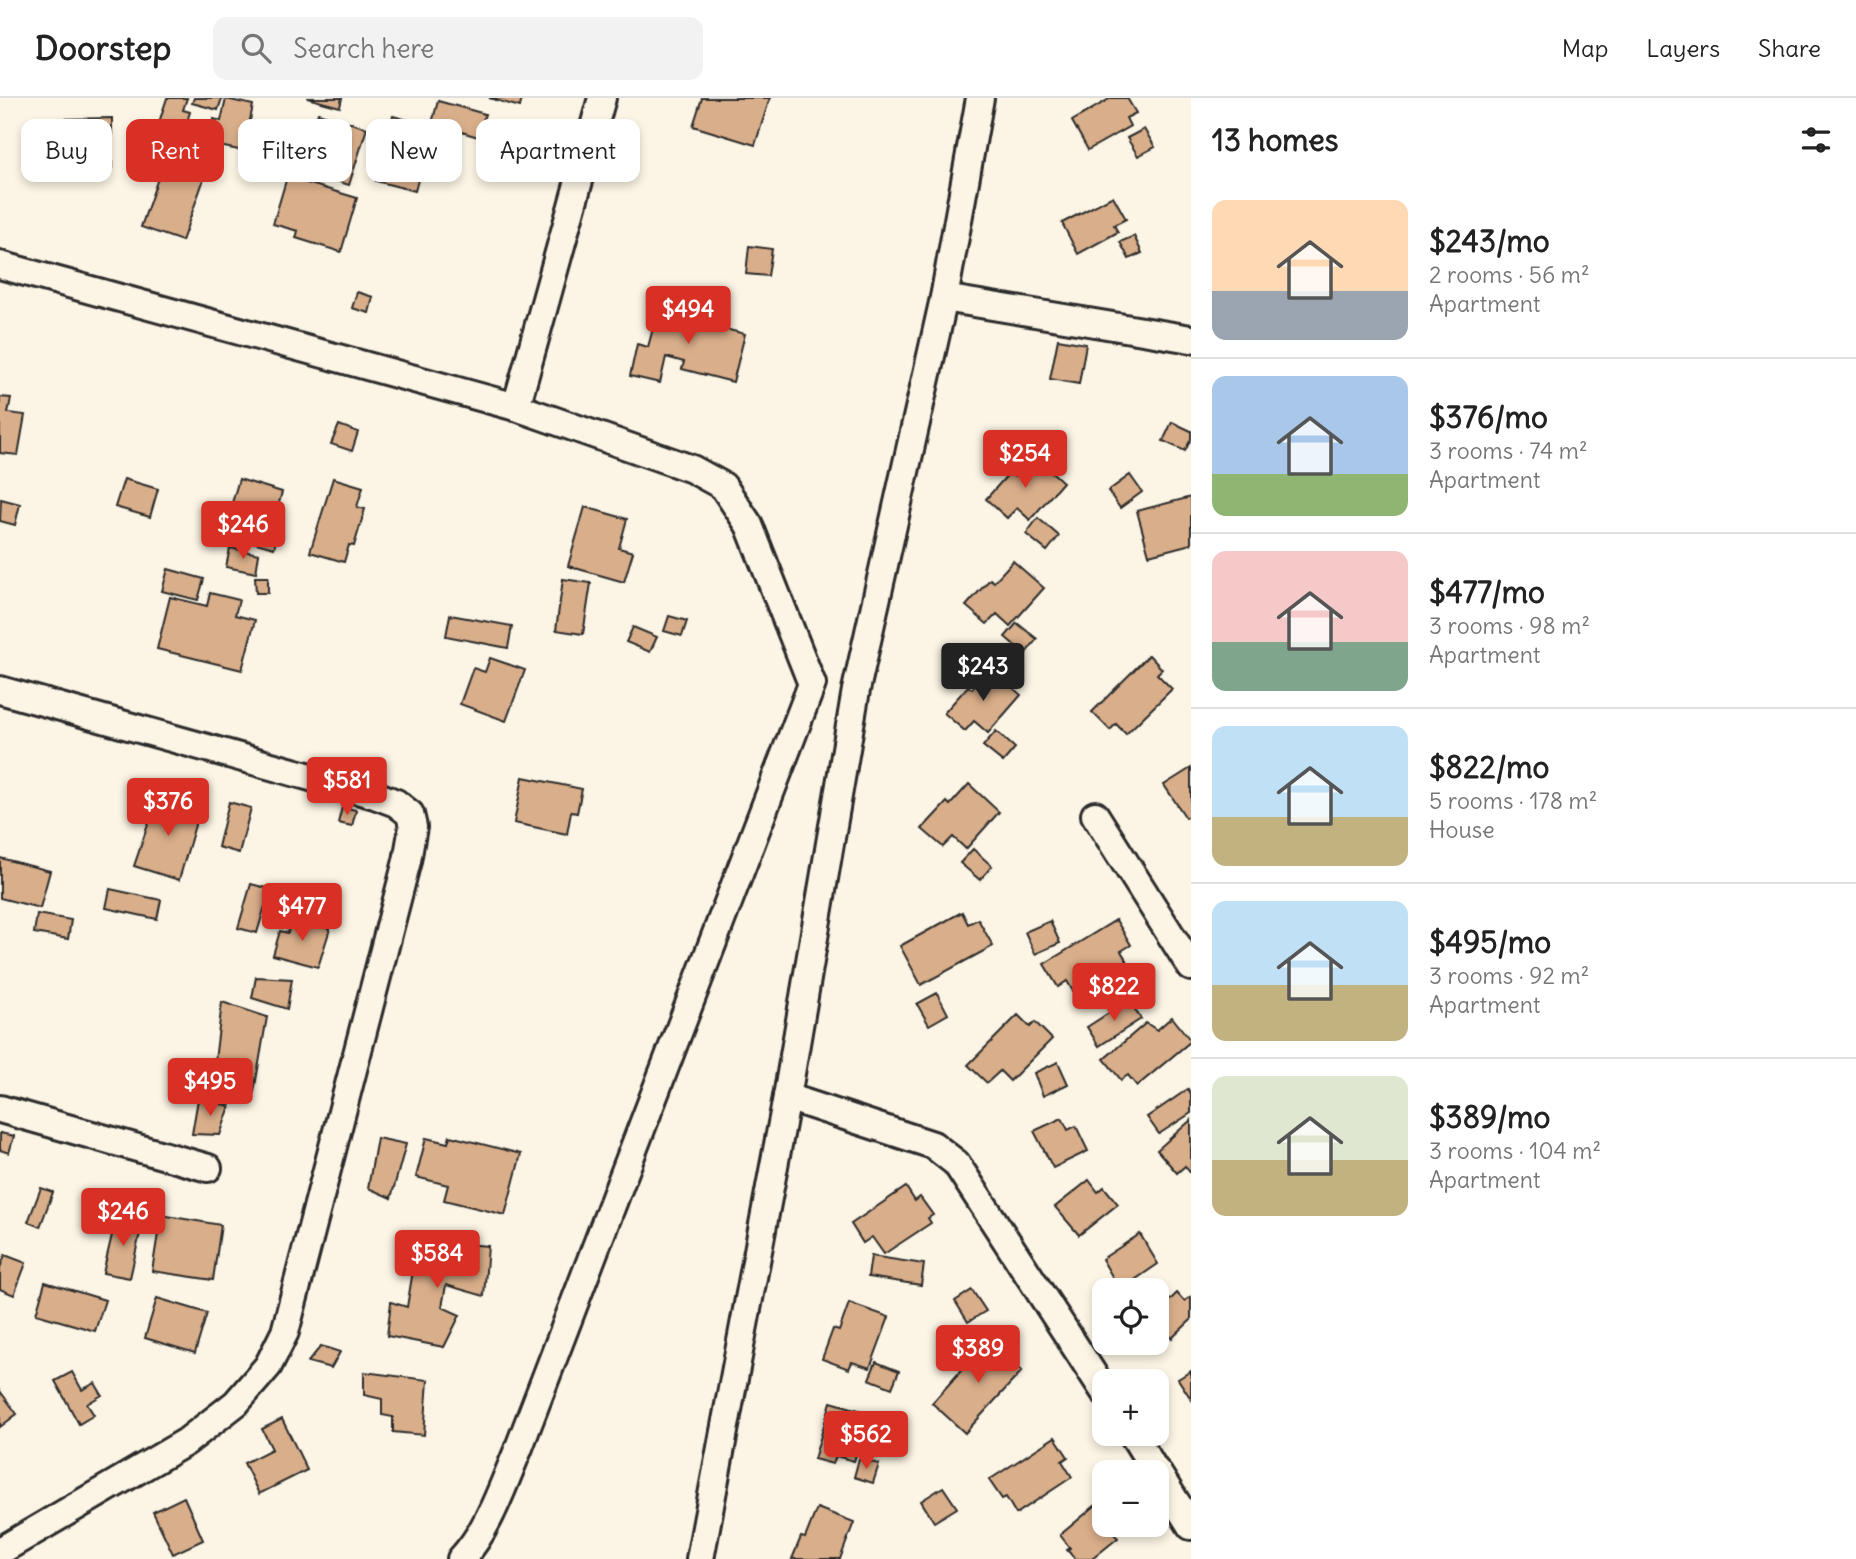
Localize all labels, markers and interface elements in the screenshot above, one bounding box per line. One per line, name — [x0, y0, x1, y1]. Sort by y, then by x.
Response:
search box — [213, 17, 703, 80]
text: Doorstep — [35, 27, 171, 69]
icon: search — [237, 29, 275, 67]
text: Search here — [293, 32, 434, 65]
text: Map — [1562, 33, 1608, 63]
text: Layers — [1646, 33, 1720, 63]
text: Share — [1758, 33, 1821, 63]
chip: Buy — [21, 119, 112, 182]
chip: Rent — [126, 119, 224, 182]
chip: Filters — [238, 119, 352, 182]
chip: New — [366, 119, 462, 182]
chip: Apartment — [476, 119, 640, 182]
text: 13 homes — [1212, 121, 1338, 159]
icon: filters — [1797, 121, 1835, 159]
text: $243/mo — [1429, 222, 1550, 260]
icon: home — [1268, 228, 1352, 312]
text: 2 rooms · 56 m² — [1429, 260, 1590, 289]
pin: $494 — [647, 286, 729, 346]
text: Apartment — [1429, 289, 1541, 318]
text: $494 — [662, 294, 714, 323]
text: $376/mo — [1429, 398, 1548, 436]
icon: home — [1268, 404, 1352, 488]
pin: $254 — [984, 430, 1066, 490]
text: 3 rooms · 74 m² — [1429, 436, 1588, 465]
text: $254 — [999, 438, 1051, 467]
text: Apartment — [1429, 465, 1541, 494]
pin: $246 — [202, 502, 284, 561]
text: $246 — [217, 509, 269, 538]
text: $477/mo — [1429, 573, 1545, 611]
icon: home — [1268, 579, 1352, 663]
text: 3 rooms · 98 m² — [1429, 611, 1590, 640]
text: Apartment — [1429, 640, 1541, 669]
pin: $243 — [942, 644, 1024, 703]
text: $243 — [957, 651, 1009, 680]
text: $822/mo — [1429, 748, 1549, 786]
icon: home — [1268, 754, 1352, 838]
pin: $581 — [306, 758, 388, 817]
text: $581 — [323, 765, 371, 794]
pin: $376 — [127, 778, 209, 838]
text: $376 — [143, 786, 193, 815]
text: 5 rooms · 178 m² — [1429, 786, 1597, 815]
text: House — [1429, 815, 1495, 844]
pin: $477 — [261, 884, 343, 943]
text: $477 — [278, 891, 326, 920]
text: $495/mo — [1429, 923, 1551, 961]
icon: home — [1268, 929, 1352, 1013]
text: 3 rooms · 92 m² — [1429, 961, 1589, 990]
pin: $822 — [1073, 964, 1155, 1023]
text: $822 — [1088, 971, 1140, 1000]
text: Apartment — [1429, 990, 1541, 1019]
pin: $495 — [169, 1058, 251, 1118]
text: $495 — [184, 1066, 236, 1095]
text: $389/mo — [1429, 1098, 1550, 1136]
icon: home — [1268, 1104, 1352, 1188]
text: 3 rooms · 104 m² — [1429, 1136, 1601, 1165]
text: Apartment — [1429, 1165, 1541, 1194]
pin: $246 — [82, 1188, 164, 1248]
text: $246 — [97, 1196, 149, 1225]
pin: $584 — [396, 1230, 478, 1290]
text: $584 — [411, 1238, 463, 1267]
map controls — [1092, 1278, 1169, 1537]
button: locate — [1092, 1278, 1169, 1355]
pin: $389 — [937, 1326, 1019, 1385]
text: $389 — [952, 1333, 1004, 1362]
button: + — [1092, 1369, 1169, 1446]
pin: $562 — [825, 1412, 907, 1471]
text: $562 — [840, 1419, 892, 1448]
button: − — [1092, 1460, 1169, 1537]

